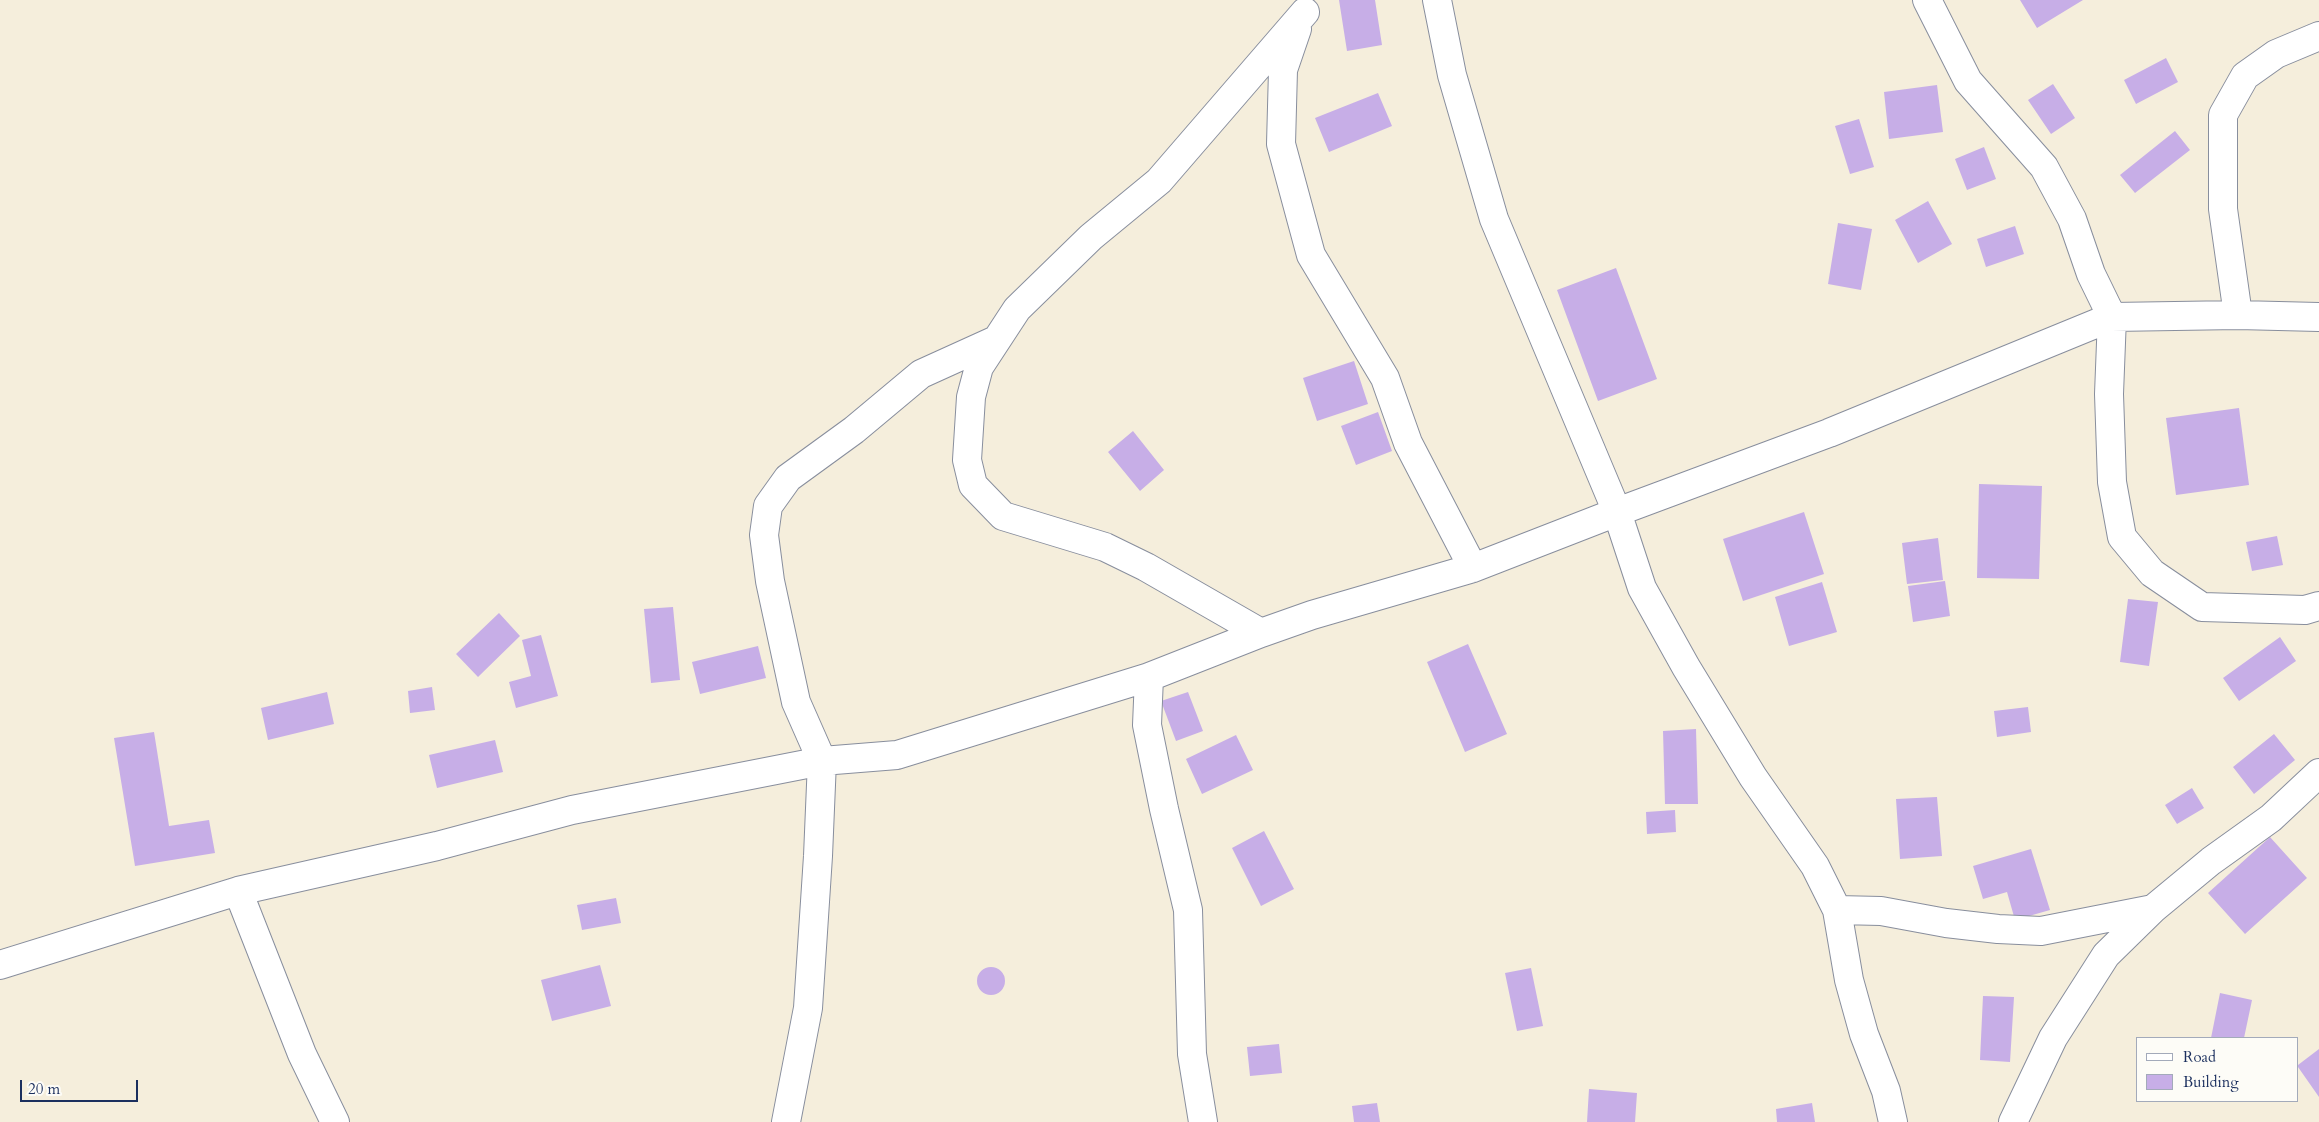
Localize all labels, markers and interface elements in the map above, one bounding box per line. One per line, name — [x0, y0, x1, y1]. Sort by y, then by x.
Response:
legend — [2136, 1037, 2299, 1102]
text: Road — [2183, 1047, 2216, 1067]
scale bar — [22, 1070, 140, 1102]
text: Building — [2183, 1072, 2239, 1092]
text: 20 m — [28, 1079, 60, 1099]

